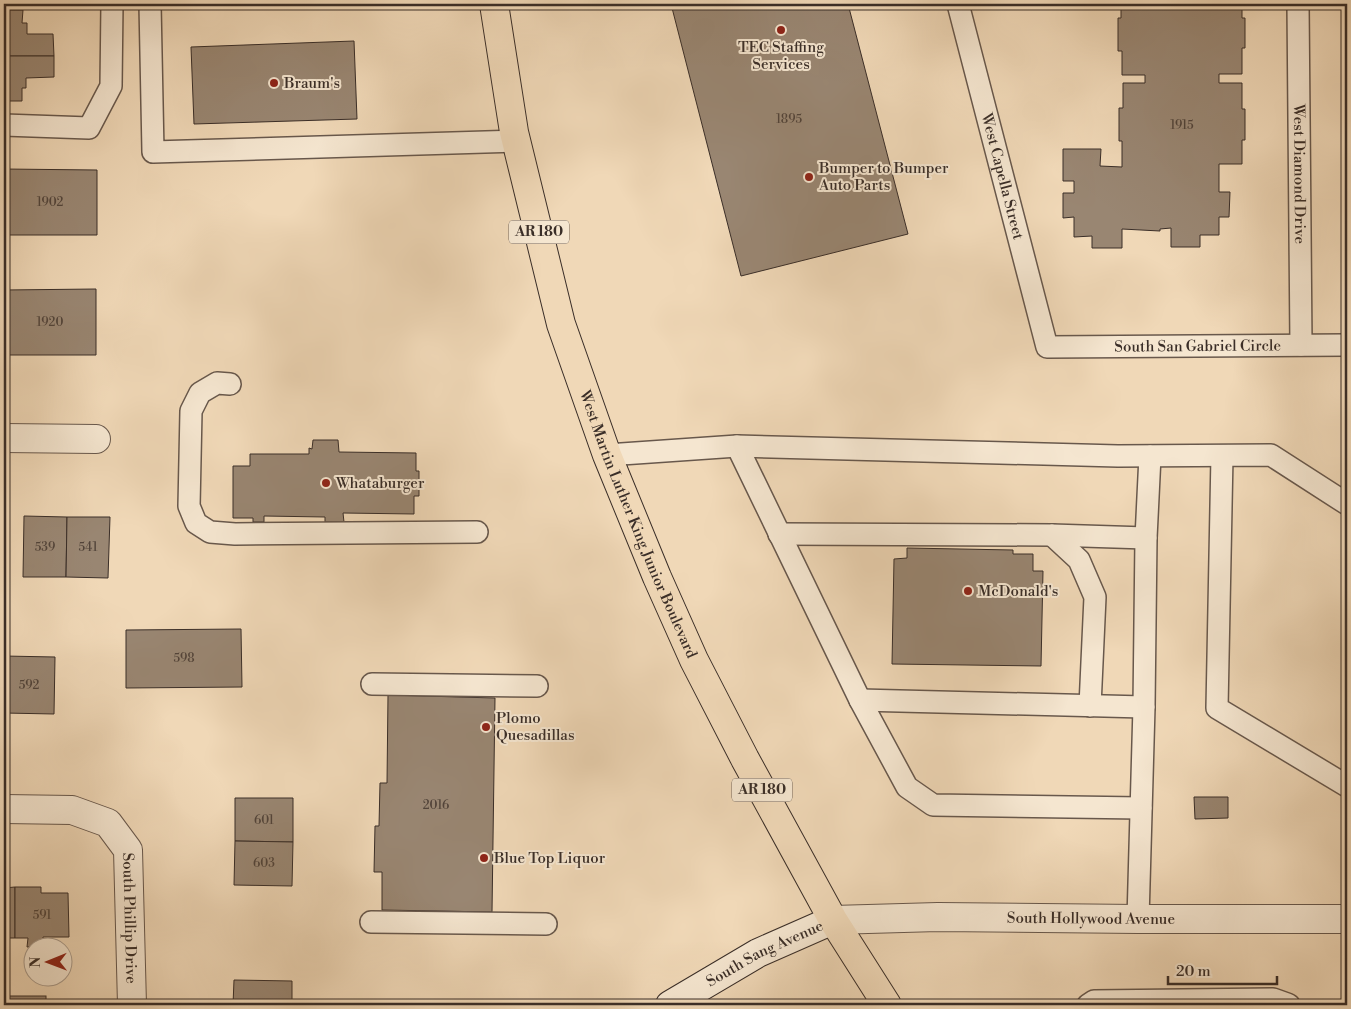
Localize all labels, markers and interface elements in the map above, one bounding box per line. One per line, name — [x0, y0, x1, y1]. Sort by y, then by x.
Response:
marker: TEC Staffing Services — [775, 24, 787, 36]
place label: TEC Staffing Services — [738, 38, 824, 74]
place label: Braum's — [283, 74, 340, 93]
marker: Braum's — [268, 77, 280, 89]
street label: West Diamond Drive — [1289, 103, 1310, 244]
street label: West Capella Street — [977, 110, 1028, 242]
house number: 1895 — [776, 112, 802, 127]
house number: 1915 — [1170, 118, 1194, 133]
place label: Bumper to Bumper Auto Parts — [818, 159, 949, 195]
marker: Bumper to Bumper Auto Parts — [803, 171, 815, 183]
house number: 1902 — [37, 195, 63, 210]
road number: AR 180 — [509, 220, 569, 243]
house number: 1920 — [37, 315, 63, 330]
street label: South San Gabriel Circle — [1114, 336, 1281, 356]
street label: West Martin Luther King Junior Boulevard — [575, 387, 702, 662]
place label: Whataburger — [335, 474, 425, 493]
marker: Whataburger — [320, 477, 332, 489]
house number: 539 — [35, 540, 55, 555]
house number: 541 — [78, 540, 98, 555]
place label: McDonald's — [978, 582, 1058, 601]
marker: McDonald's — [962, 585, 974, 597]
house number: 598 — [173, 651, 195, 666]
house number: 592 — [19, 678, 40, 693]
place label: Plomo Quesadillas — [496, 709, 575, 745]
marker: Plomo Quesadillas — [480, 721, 492, 733]
road number: AR 180 — [732, 778, 792, 802]
house number: 2016 — [423, 798, 449, 813]
house number: 601 — [254, 813, 275, 828]
place label: Blue Top Liquor — [493, 849, 606, 868]
street label: South Phillip Drive — [119, 852, 141, 984]
marker: Blue Top Liquor — [478, 852, 490, 864]
house number: 603 — [253, 856, 275, 871]
house number: 591 — [33, 908, 52, 923]
street label: South Hollywood Avenue — [1007, 908, 1175, 929]
street label: South Sang Avenue — [703, 916, 826, 991]
north arrow — [22, 936, 72, 986]
scale bar — [1168, 954, 1277, 986]
text: N — [27, 957, 45, 968]
text: 20 m — [1176, 962, 1211, 981]

